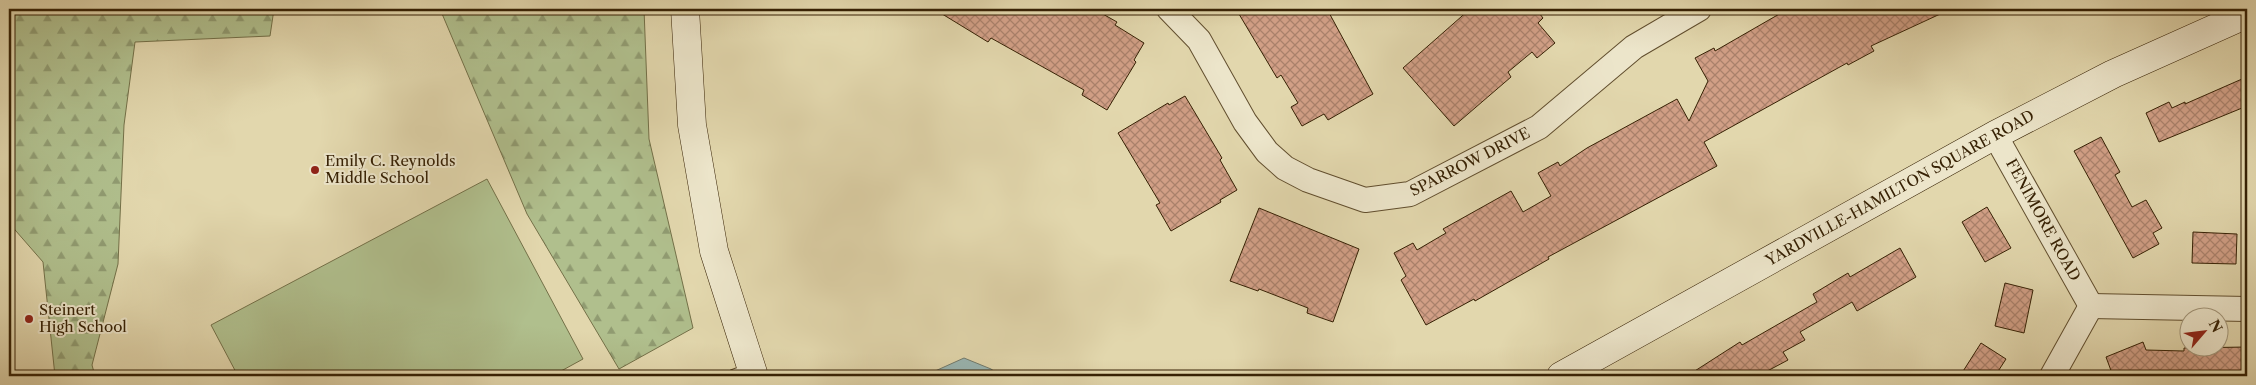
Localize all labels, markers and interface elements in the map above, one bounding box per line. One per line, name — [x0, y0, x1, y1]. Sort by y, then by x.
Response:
street label: YARDVILLE-HAMILTON SQUARE ROAD — [1761, 105, 2037, 270]
street label: SPARROW DRIVE — [1406, 123, 1533, 200]
place label: Emily C. Reynolds Middle School — [325, 151, 456, 187]
street label: FENIMORE ROAD — [2002, 155, 2085, 284]
marker: Emily C. Reynolds Middle School — [309, 164, 321, 176]
place label: Steinert High School — [39, 300, 127, 336]
north arrow — [2178, 308, 2228, 358]
marker: Steinert High School — [23, 313, 35, 325]
text: N — [2205, 316, 2226, 335]

